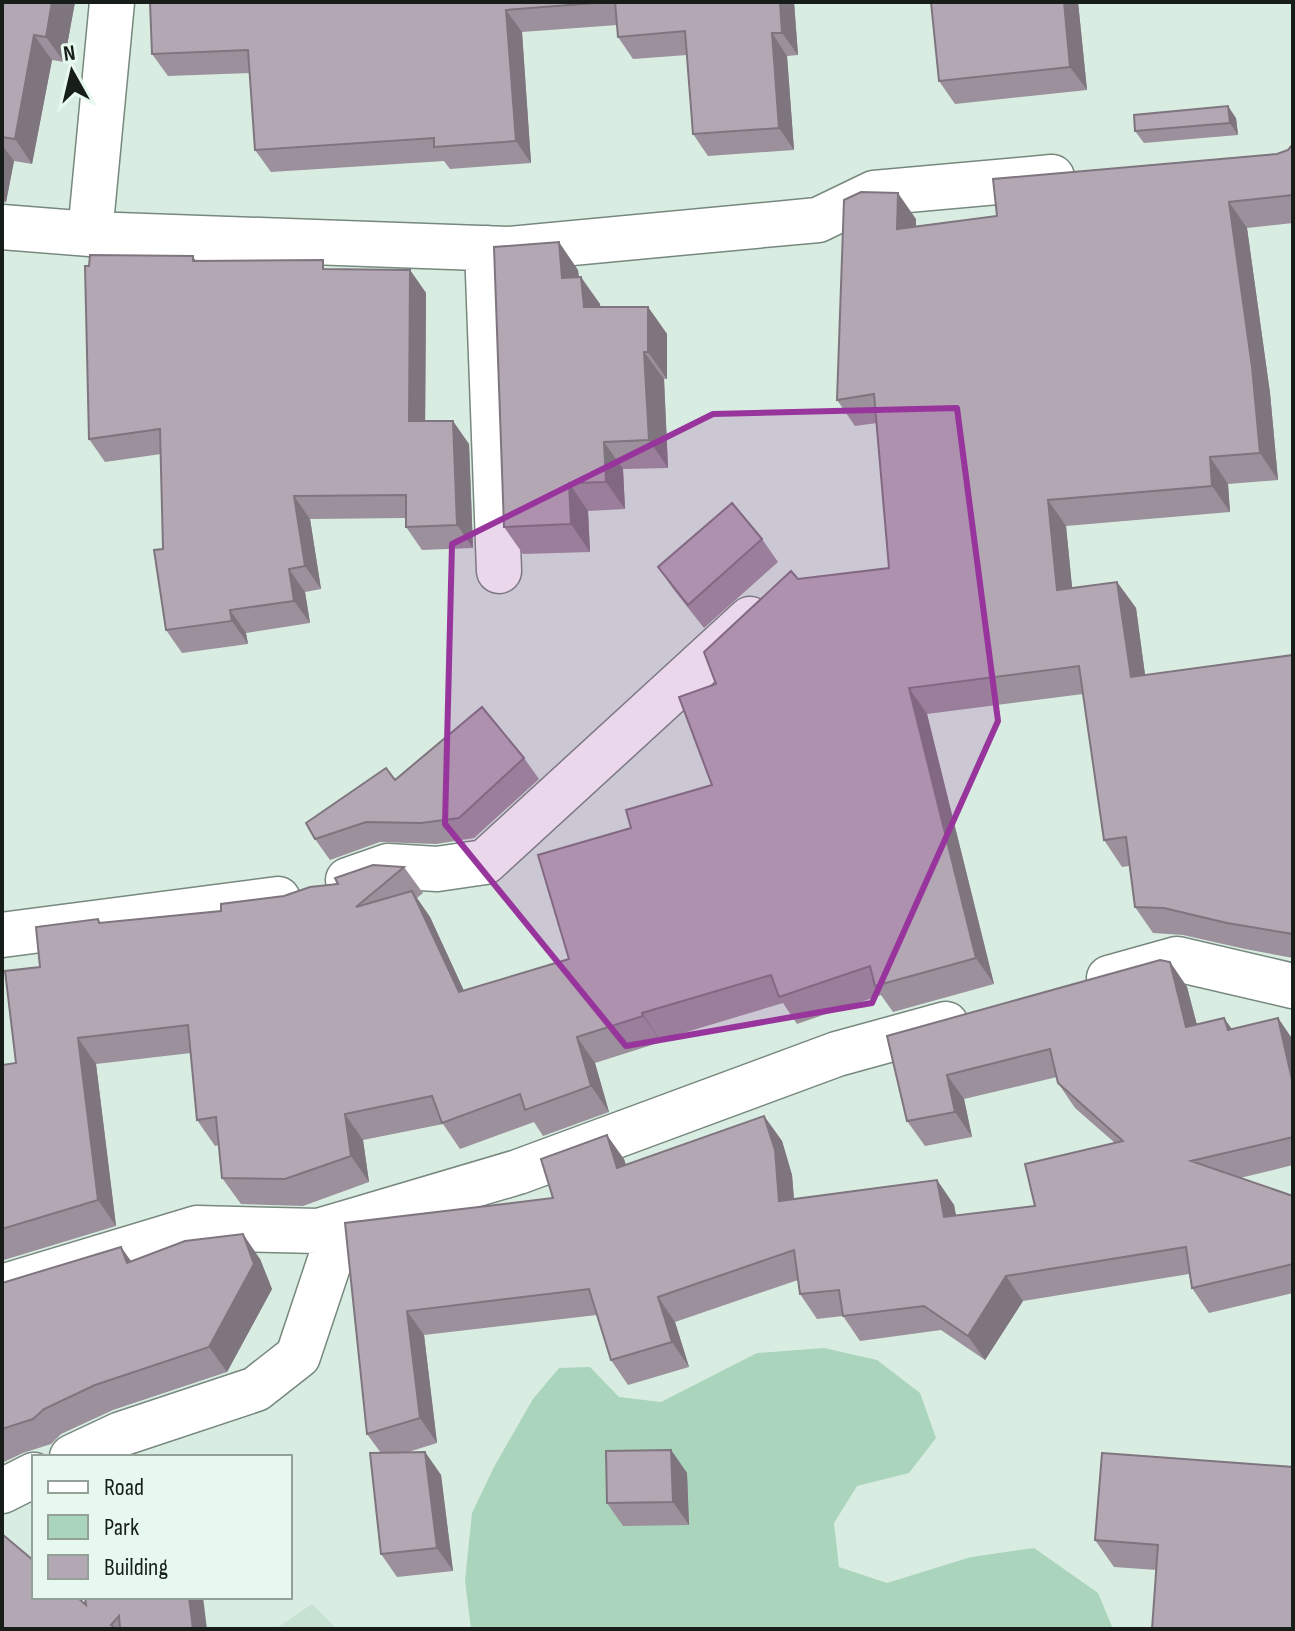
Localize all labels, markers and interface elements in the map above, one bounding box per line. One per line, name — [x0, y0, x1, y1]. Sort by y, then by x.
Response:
north arrow — [32, 32, 112, 112]
text: N — [62, 39, 77, 68]
legend — [32, 1455, 292, 1599]
text: Road — [104, 1473, 144, 1502]
text: Park — [104, 1513, 139, 1542]
text: Building — [104, 1553, 168, 1582]

